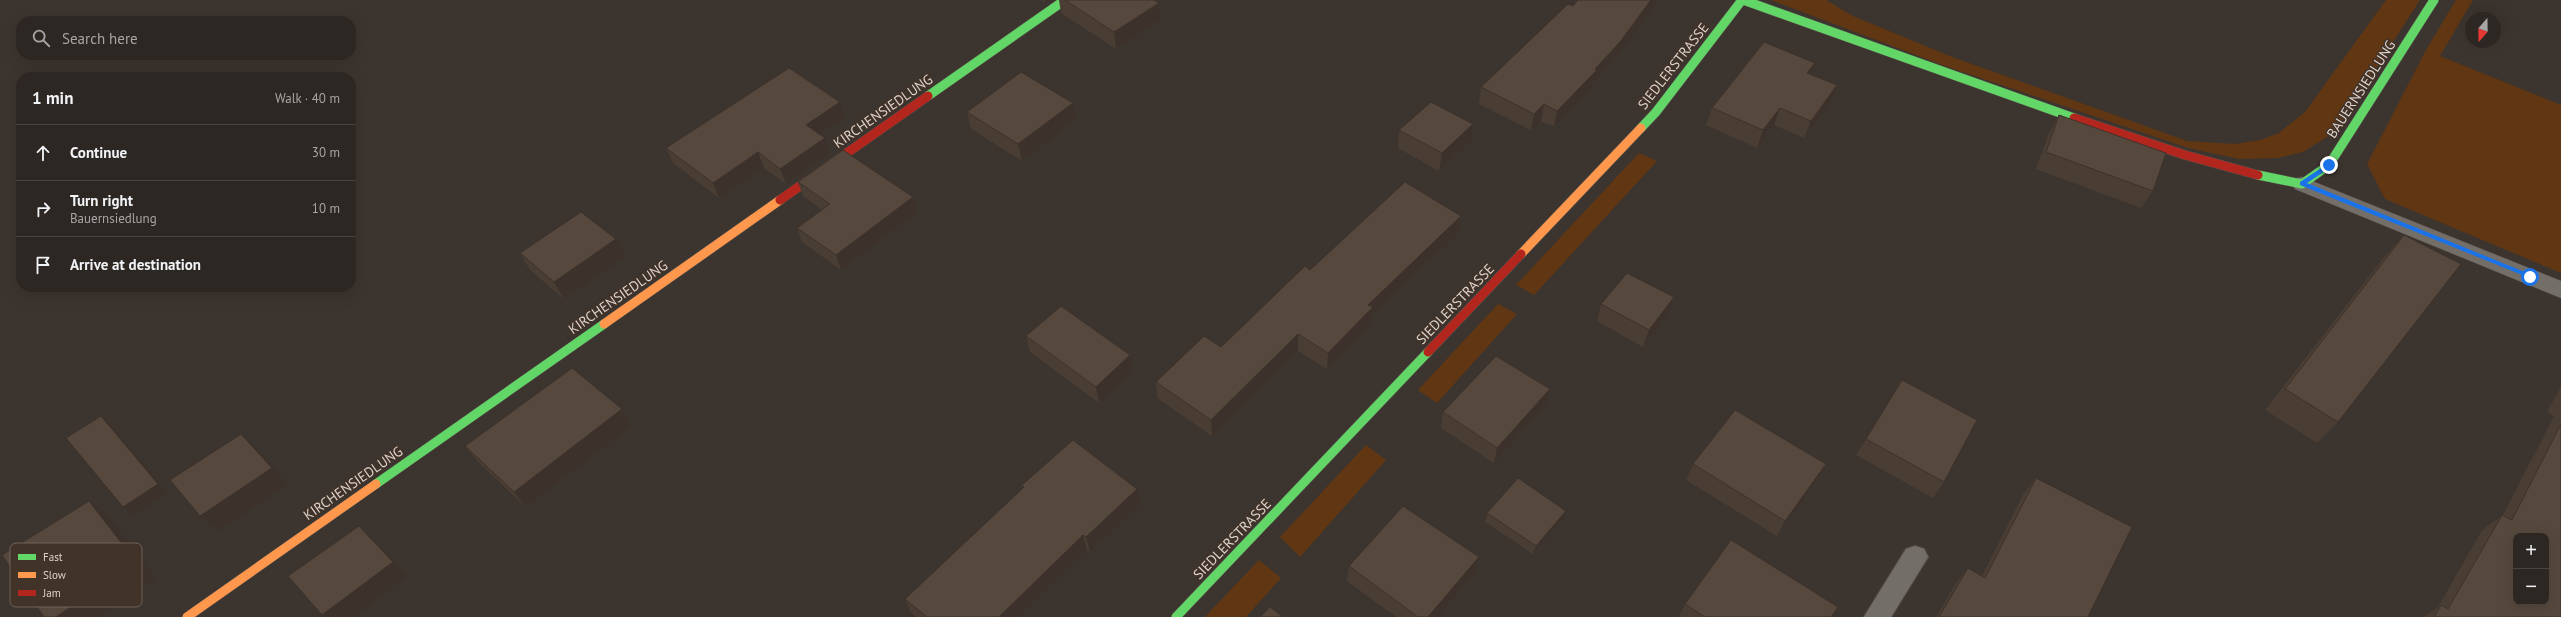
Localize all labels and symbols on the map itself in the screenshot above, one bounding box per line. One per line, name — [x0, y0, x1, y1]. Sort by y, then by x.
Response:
north arrow — [2465, 12, 2501, 48]
street label: SIEDLERSTRASSE — [1634, 19, 1712, 113]
street label: BAUERNSIEDLUNG — [2323, 37, 2399, 141]
street label: KIRCHENSIEDLUNG — [830, 70, 936, 152]
route end — [2320, 156, 2338, 174]
street label: KIRCHENSIEDLUNG — [565, 256, 671, 338]
street label: SIEDLERSTRASSE — [1412, 260, 1498, 348]
route start — [2521, 268, 2539, 286]
street label: KIRCHENSIEDLUNG — [300, 442, 406, 524]
street label: SIEDLERSTRASSE — [1189, 495, 1275, 583]
legend — [10, 543, 142, 607]
text: Fast — [43, 550, 63, 564]
text: Slow — [43, 568, 66, 582]
text: Jam — [42, 586, 61, 600]

